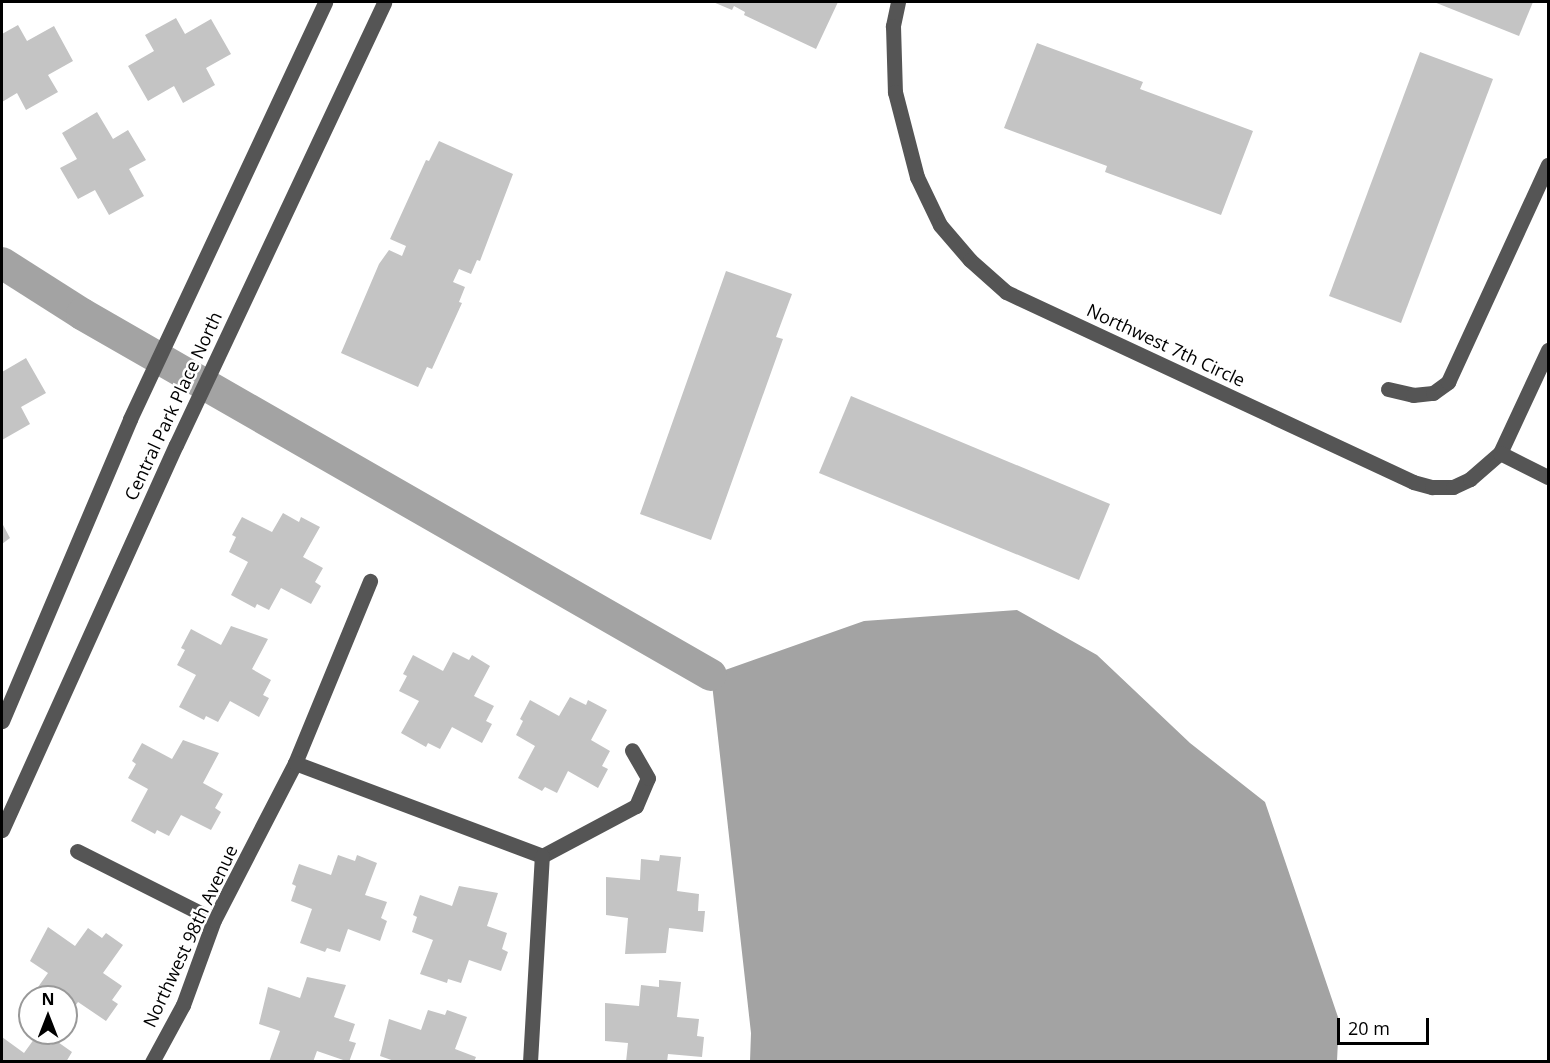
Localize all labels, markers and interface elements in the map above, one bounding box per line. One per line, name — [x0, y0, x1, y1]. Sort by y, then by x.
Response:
street label: Northwest 7th Circle — [1084, 299, 1248, 391]
street label: Central Park Place North — [120, 308, 226, 504]
street label: Northwest 98th Avenue — [138, 842, 242, 1030]
north arrow — [18, 985, 78, 1045]
text: N — [41, 988, 55, 1010]
scale bar — [1340, 1006, 1432, 1044]
text: 20 m — [1348, 1016, 1390, 1040]

